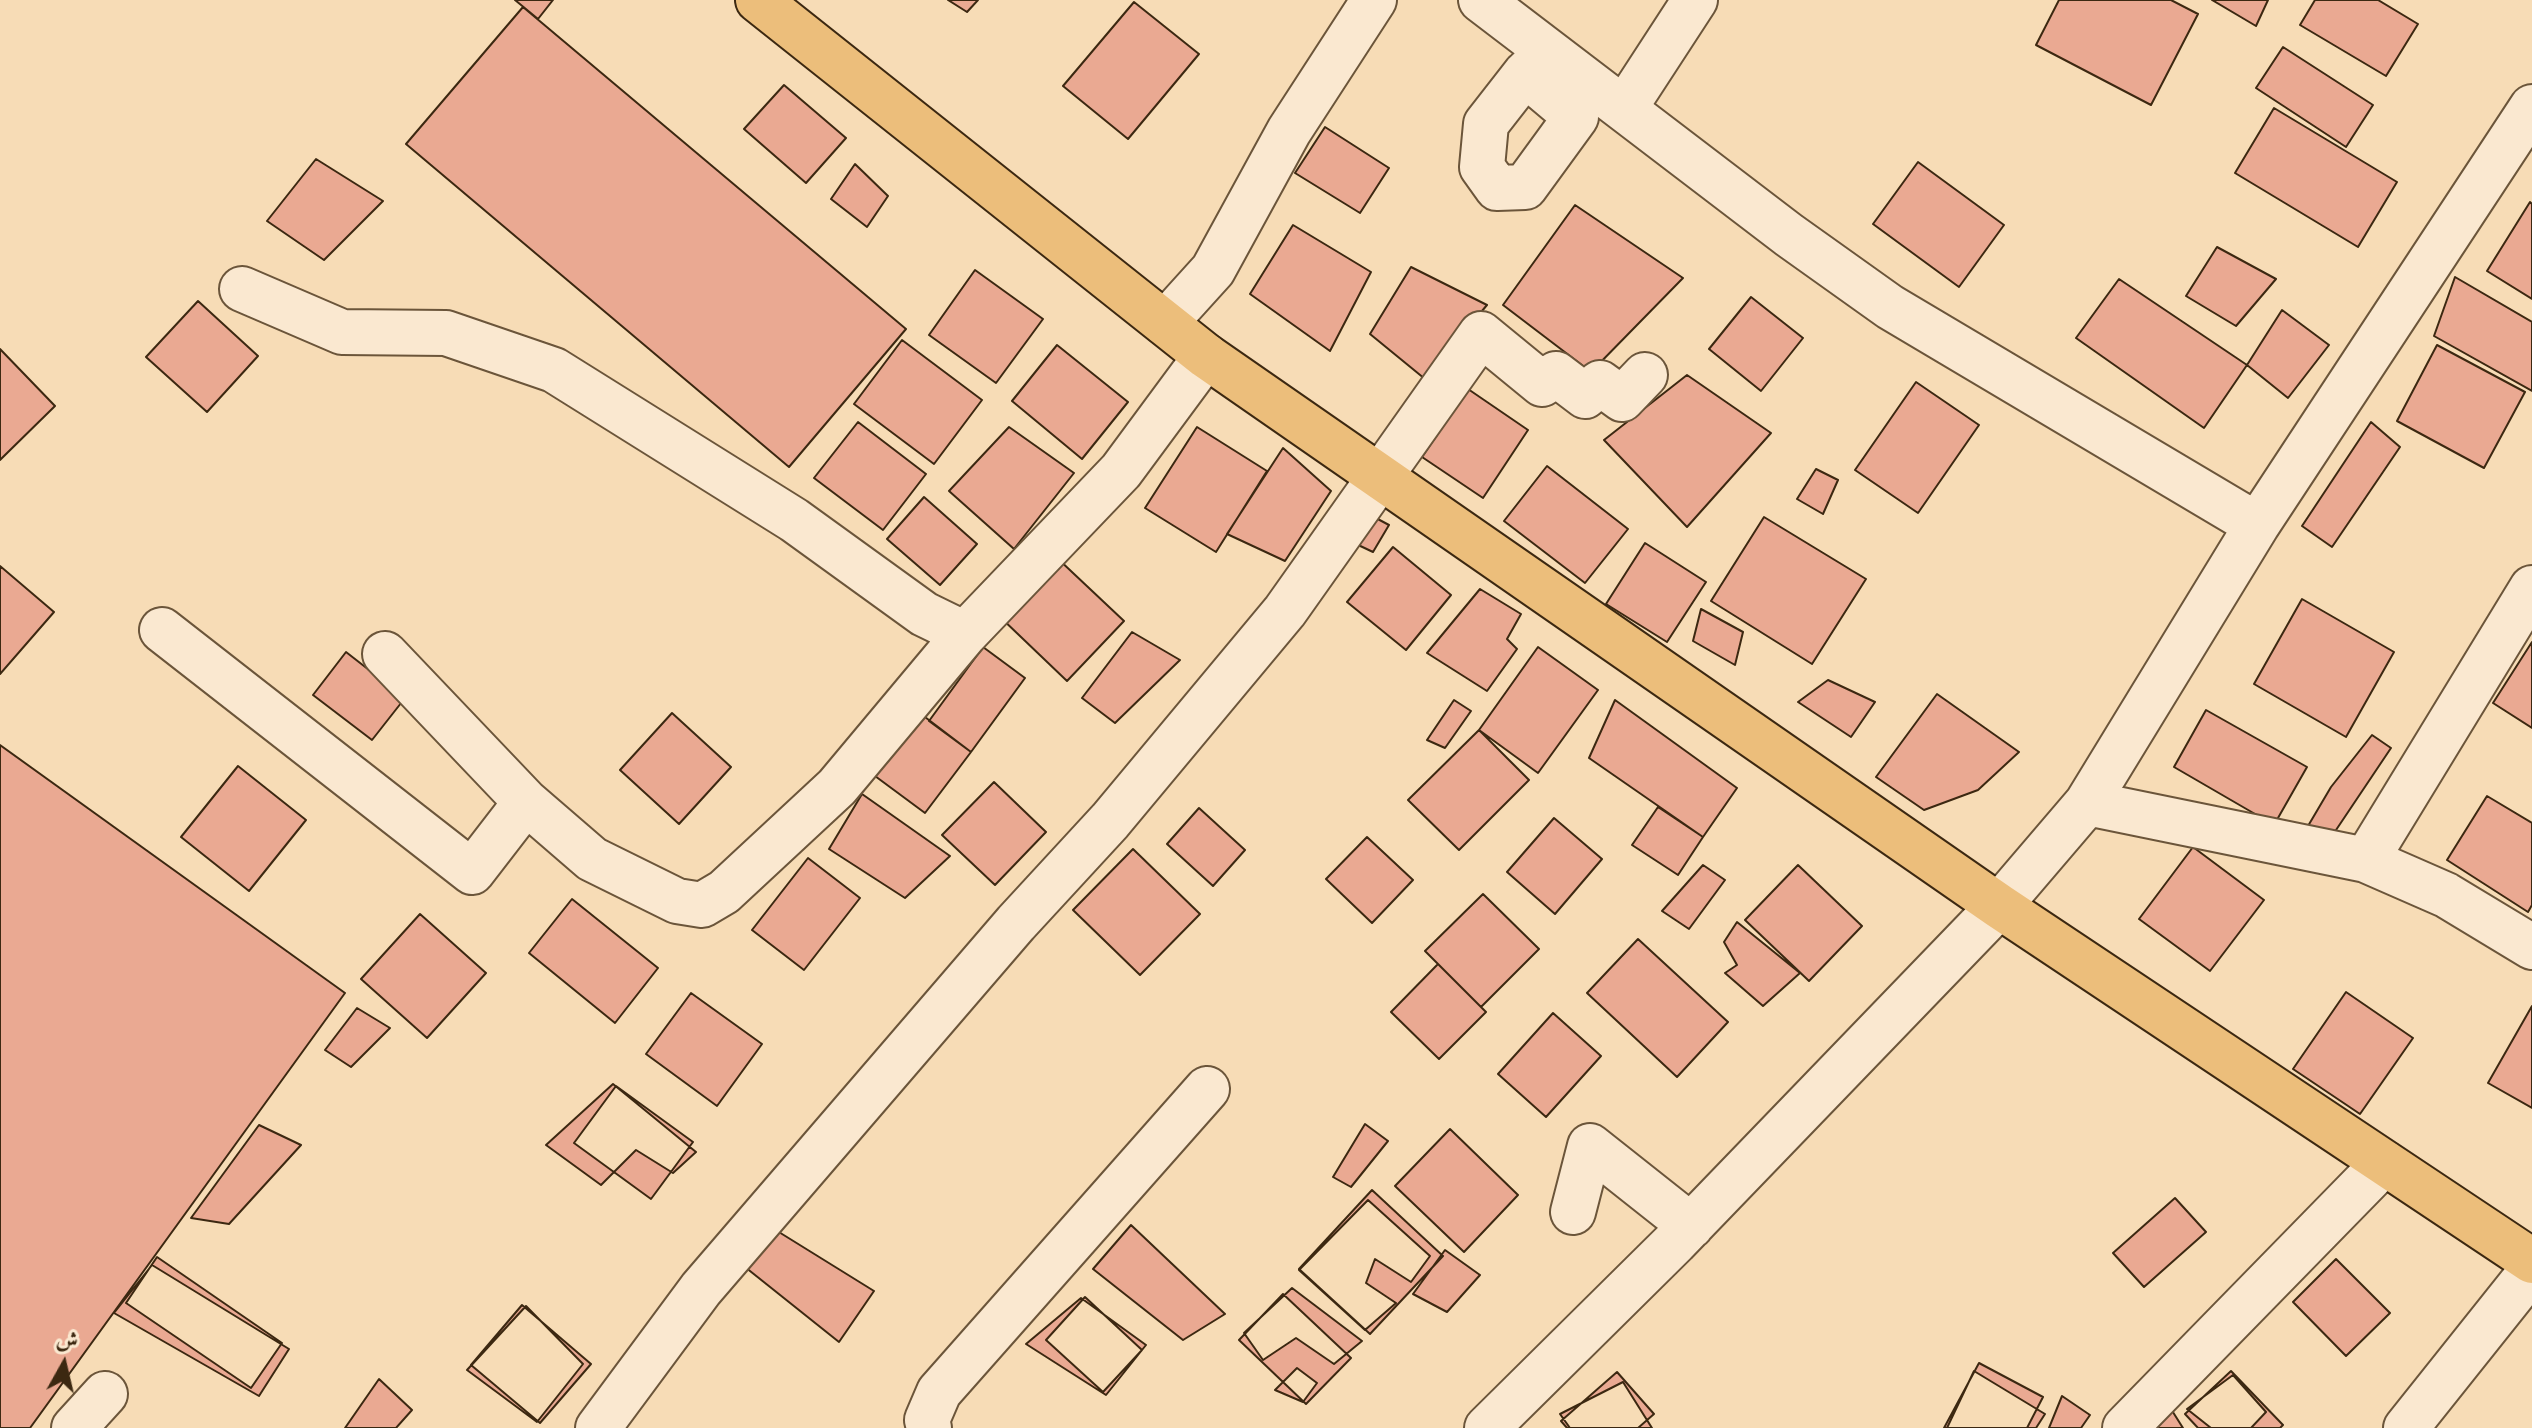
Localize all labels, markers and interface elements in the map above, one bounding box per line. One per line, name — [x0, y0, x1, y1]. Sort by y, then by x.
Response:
north arrow — [24, 1324, 104, 1404]
text: ش — [55, 1324, 80, 1356]

